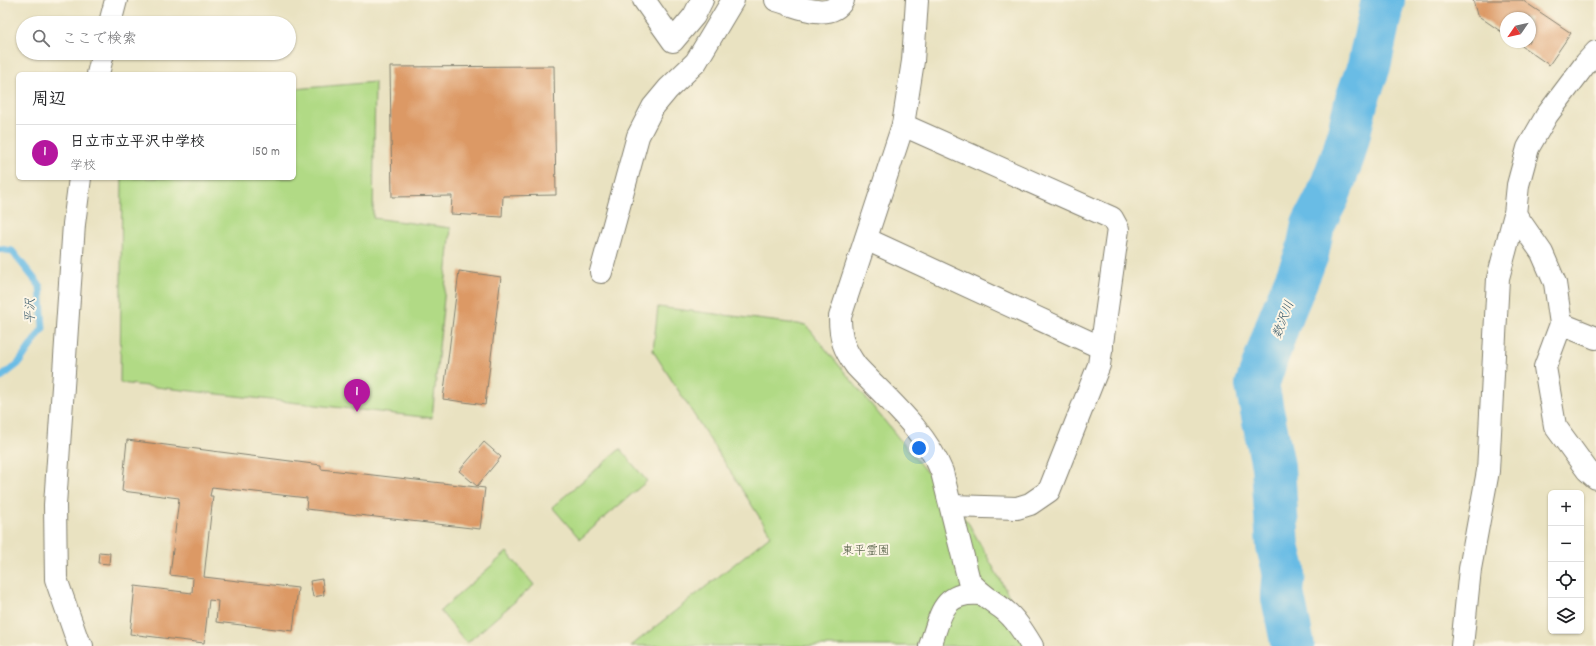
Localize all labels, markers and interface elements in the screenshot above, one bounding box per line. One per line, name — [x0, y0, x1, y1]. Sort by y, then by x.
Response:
north arrow — [1500, 12, 1536, 48]
search box — [16, 16, 296, 60]
icon: search — [30, 27, 52, 49]
text: ここで検索 — [62, 29, 137, 51]
text: 周辺 — [32, 89, 66, 113]
text: 日立市立平沢中学校 — [70, 132, 205, 154]
text: 1 — [44, 143, 46, 162]
text: 150 m — [252, 143, 280, 162]
text: 学校 — [70, 157, 96, 176]
water label: 平沢 — [22, 297, 41, 324]
water label: 数沢川 — [1268, 298, 1300, 342]
pin: 1 — [344, 379, 370, 412]
your location — [909, 438, 929, 458]
map controls — [1548, 490, 1584, 634]
button: + — [1548, 490, 1584, 526]
button: − — [1548, 526, 1584, 562]
park label: 東平霊園 — [842, 543, 890, 560]
button: locate — [1548, 562, 1584, 598]
button: layers — [1548, 598, 1584, 634]

